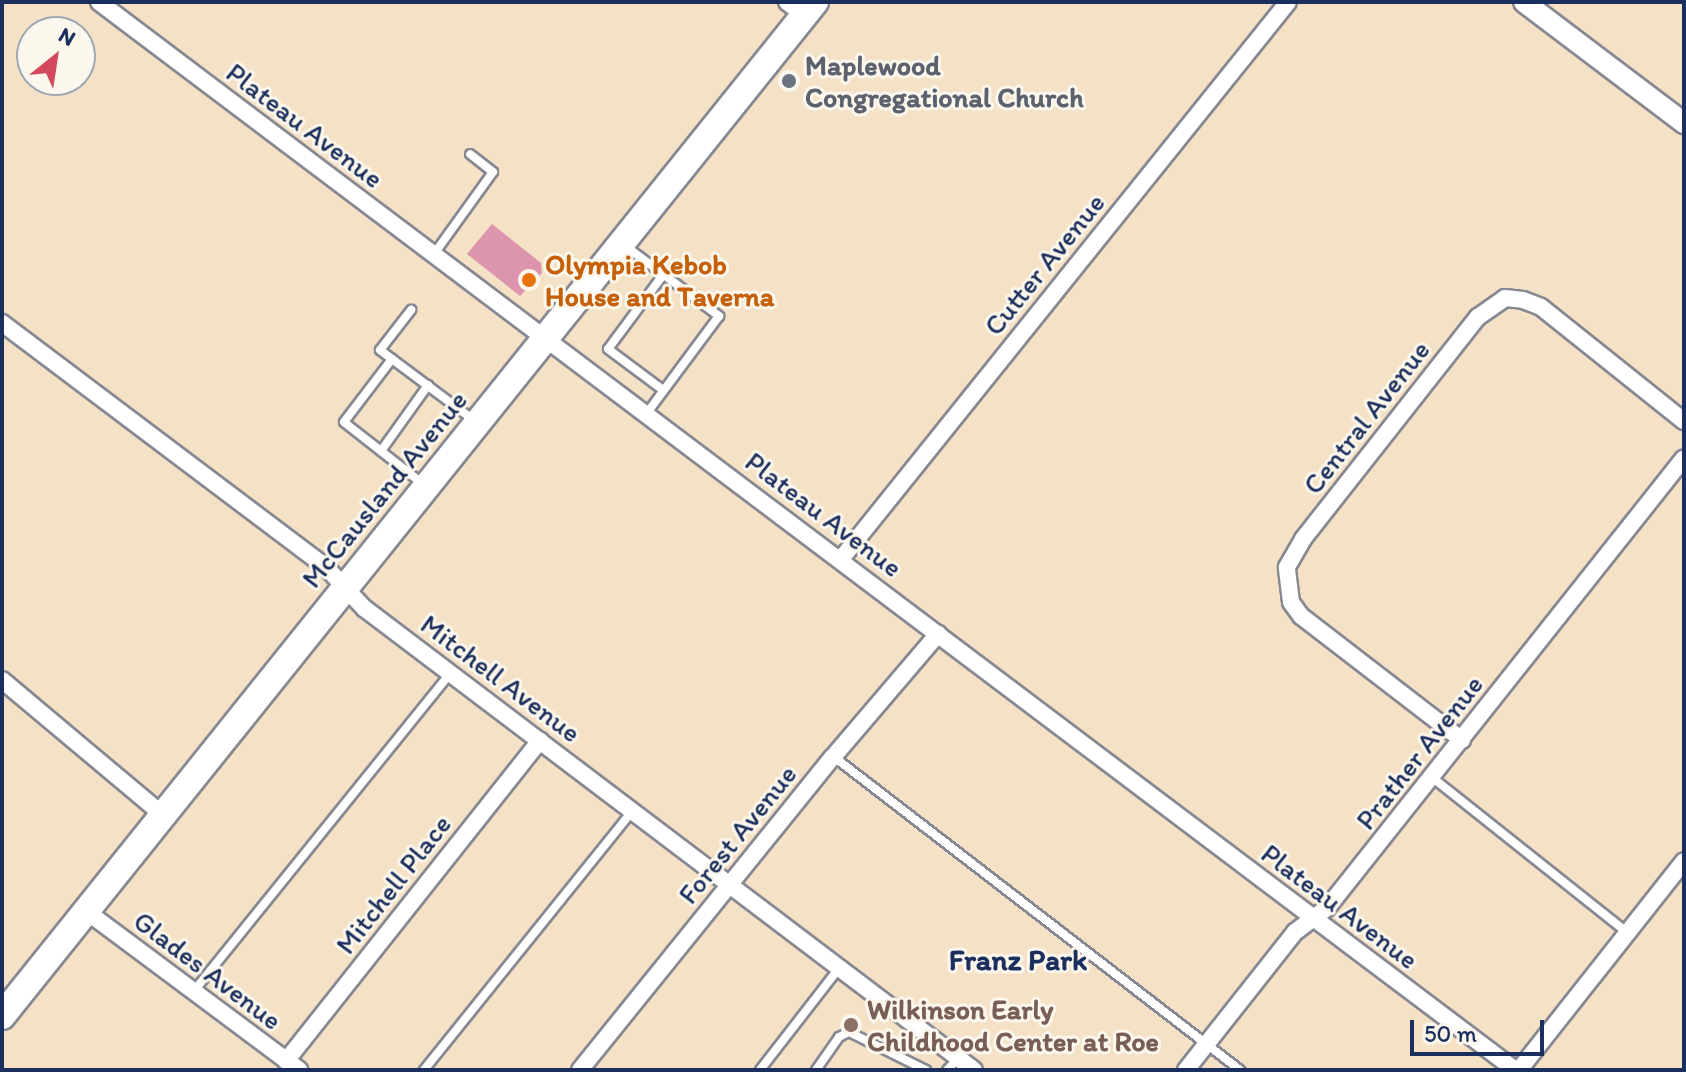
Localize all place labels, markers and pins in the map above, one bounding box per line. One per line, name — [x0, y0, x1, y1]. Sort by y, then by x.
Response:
place label: Maplewood Congregational Church — [805, 48, 1084, 114]
marker: Maplewood Congregational Church — [780, 72, 798, 90]
place label: Olympia Kebob House and Taverna — [545, 247, 773, 313]
marker: Olympia Kebob House and Taverna — [520, 271, 538, 289]
place label: Wilkinson Early Childhood Center at Roe — [867, 992, 1159, 1058]
marker: Wilkinson Early Childhood Center at Roe — [842, 1016, 860, 1034]

